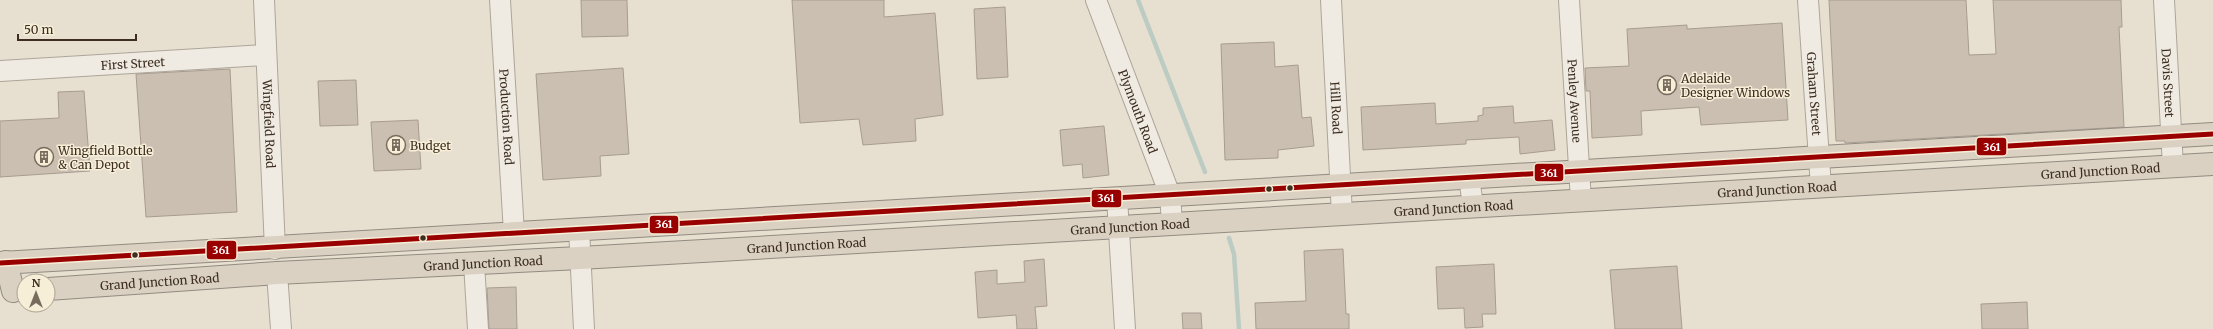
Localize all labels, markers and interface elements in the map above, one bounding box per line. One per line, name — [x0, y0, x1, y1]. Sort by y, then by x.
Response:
scale bar — [18, 16, 136, 42]
text: 50 m — [24, 22, 53, 37]
street label: Davis Street — [2159, 48, 2178, 118]
street label: Graham Street — [1804, 51, 1825, 136]
street label: First Street — [100, 54, 166, 72]
street label: Penley Avenue — [1565, 59, 1585, 143]
street label: Plymouth Road — [1115, 67, 1161, 156]
street label: Production Road — [497, 68, 517, 165]
place label: Adelaide Designer Windows — [1680, 71, 1790, 100]
building icon: Adelaide Designer Windows — [1656, 74, 1678, 96]
street label: Wingfield Road — [260, 78, 279, 169]
street label: Hill Road — [1328, 81, 1345, 135]
building icon: Budget — [385, 134, 407, 156]
line badge: 361 — [1976, 137, 2007, 156]
place label: Budget — [410, 138, 451, 153]
text: 361 — [1983, 140, 2001, 154]
place label: Wingfield Bottle & Can Depot — [57, 143, 152, 172]
building icon: Wingfield Bottle & Can Depot — [33, 146, 55, 168]
street label: Grand Junction Road — [2041, 160, 2161, 181]
line badge: 361 — [1534, 163, 1564, 182]
text: 361 — [1540, 166, 1558, 180]
street label: Grand Junction Road — [1717, 178, 1837, 200]
unlabelled marker — [1285, 183, 1295, 193]
unlabelled marker — [1264, 184, 1274, 194]
line badge: 361 — [1091, 189, 1122, 208]
text: 361 — [1097, 191, 1115, 205]
street label: Grand Junction Road — [1394, 197, 1514, 219]
line badge: 361 — [649, 215, 679, 234]
street label: Grand Junction Road — [1070, 215, 1190, 237]
text: 361 — [655, 217, 673, 231]
unlabelled marker — [418, 233, 428, 243]
street label: Grand Junction Road — [747, 234, 867, 256]
line badge: 361 — [206, 240, 237, 260]
text: 361 — [212, 243, 230, 257]
unlabelled marker — [130, 250, 140, 260]
street label: Grand Junction Road — [423, 252, 543, 273]
street label: Grand Junction Road — [100, 270, 220, 293]
north arrow — [16, 273, 56, 313]
text: N — [32, 276, 41, 290]

